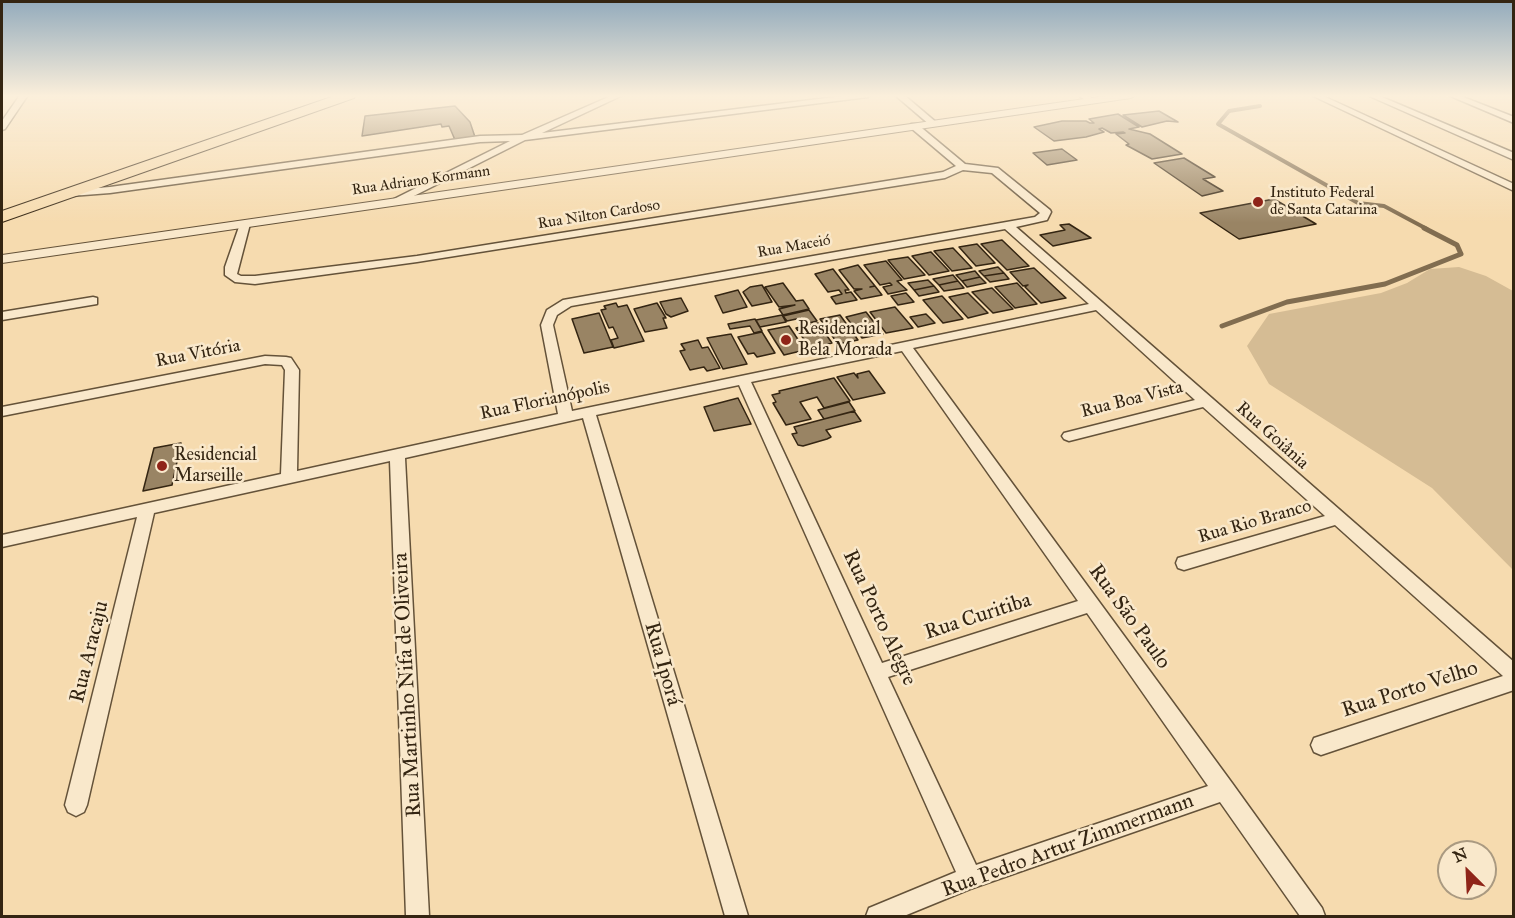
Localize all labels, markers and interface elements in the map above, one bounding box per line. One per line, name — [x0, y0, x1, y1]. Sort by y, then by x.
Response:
street label: Rua Adriano Kormann — [351, 162, 491, 200]
place label: Instituto Federal de Santa Catarina — [1270, 184, 1377, 219]
marker: Instituto Federal de Santa Catarina — [1251, 195, 1265, 209]
street label: Rua Nilton Cardoso — [537, 196, 661, 234]
street label: Rua Maceió — [756, 232, 832, 262]
place label: Residencial Bela Morada — [798, 319, 892, 362]
marker: Residencial Bela Morada — [779, 333, 793, 347]
street label: Rua Vitória — [154, 335, 242, 373]
street label: Rua Florianópolis — [478, 377, 612, 425]
street label: Rua Boa Vista — [1079, 377, 1185, 423]
street label: Rua Goiânia — [1231, 398, 1313, 474]
place label: Residencial Marseille — [174, 445, 257, 488]
marker: Residencial Marseille — [155, 459, 169, 473]
street label: Rua Rio Branco — [1196, 496, 1314, 548]
street label: Rua Porto Alegre — [837, 546, 921, 690]
street label: Rua Martinho Nifa de Oliveira — [388, 552, 428, 818]
street label: Rua São Paulo — [1083, 560, 1175, 674]
street label: Rua Curitiba — [922, 588, 1034, 646]
street label: Rua Aracaju — [65, 598, 115, 706]
street label: Rua Iporá — [638, 619, 686, 709]
street label: Rua Porto Velho — [1339, 656, 1481, 724]
street label: Rua Pedro Artur Zimmermann — [939, 789, 1197, 903]
north arrow — [1437, 840, 1497, 900]
text: N — [1450, 843, 1470, 866]

